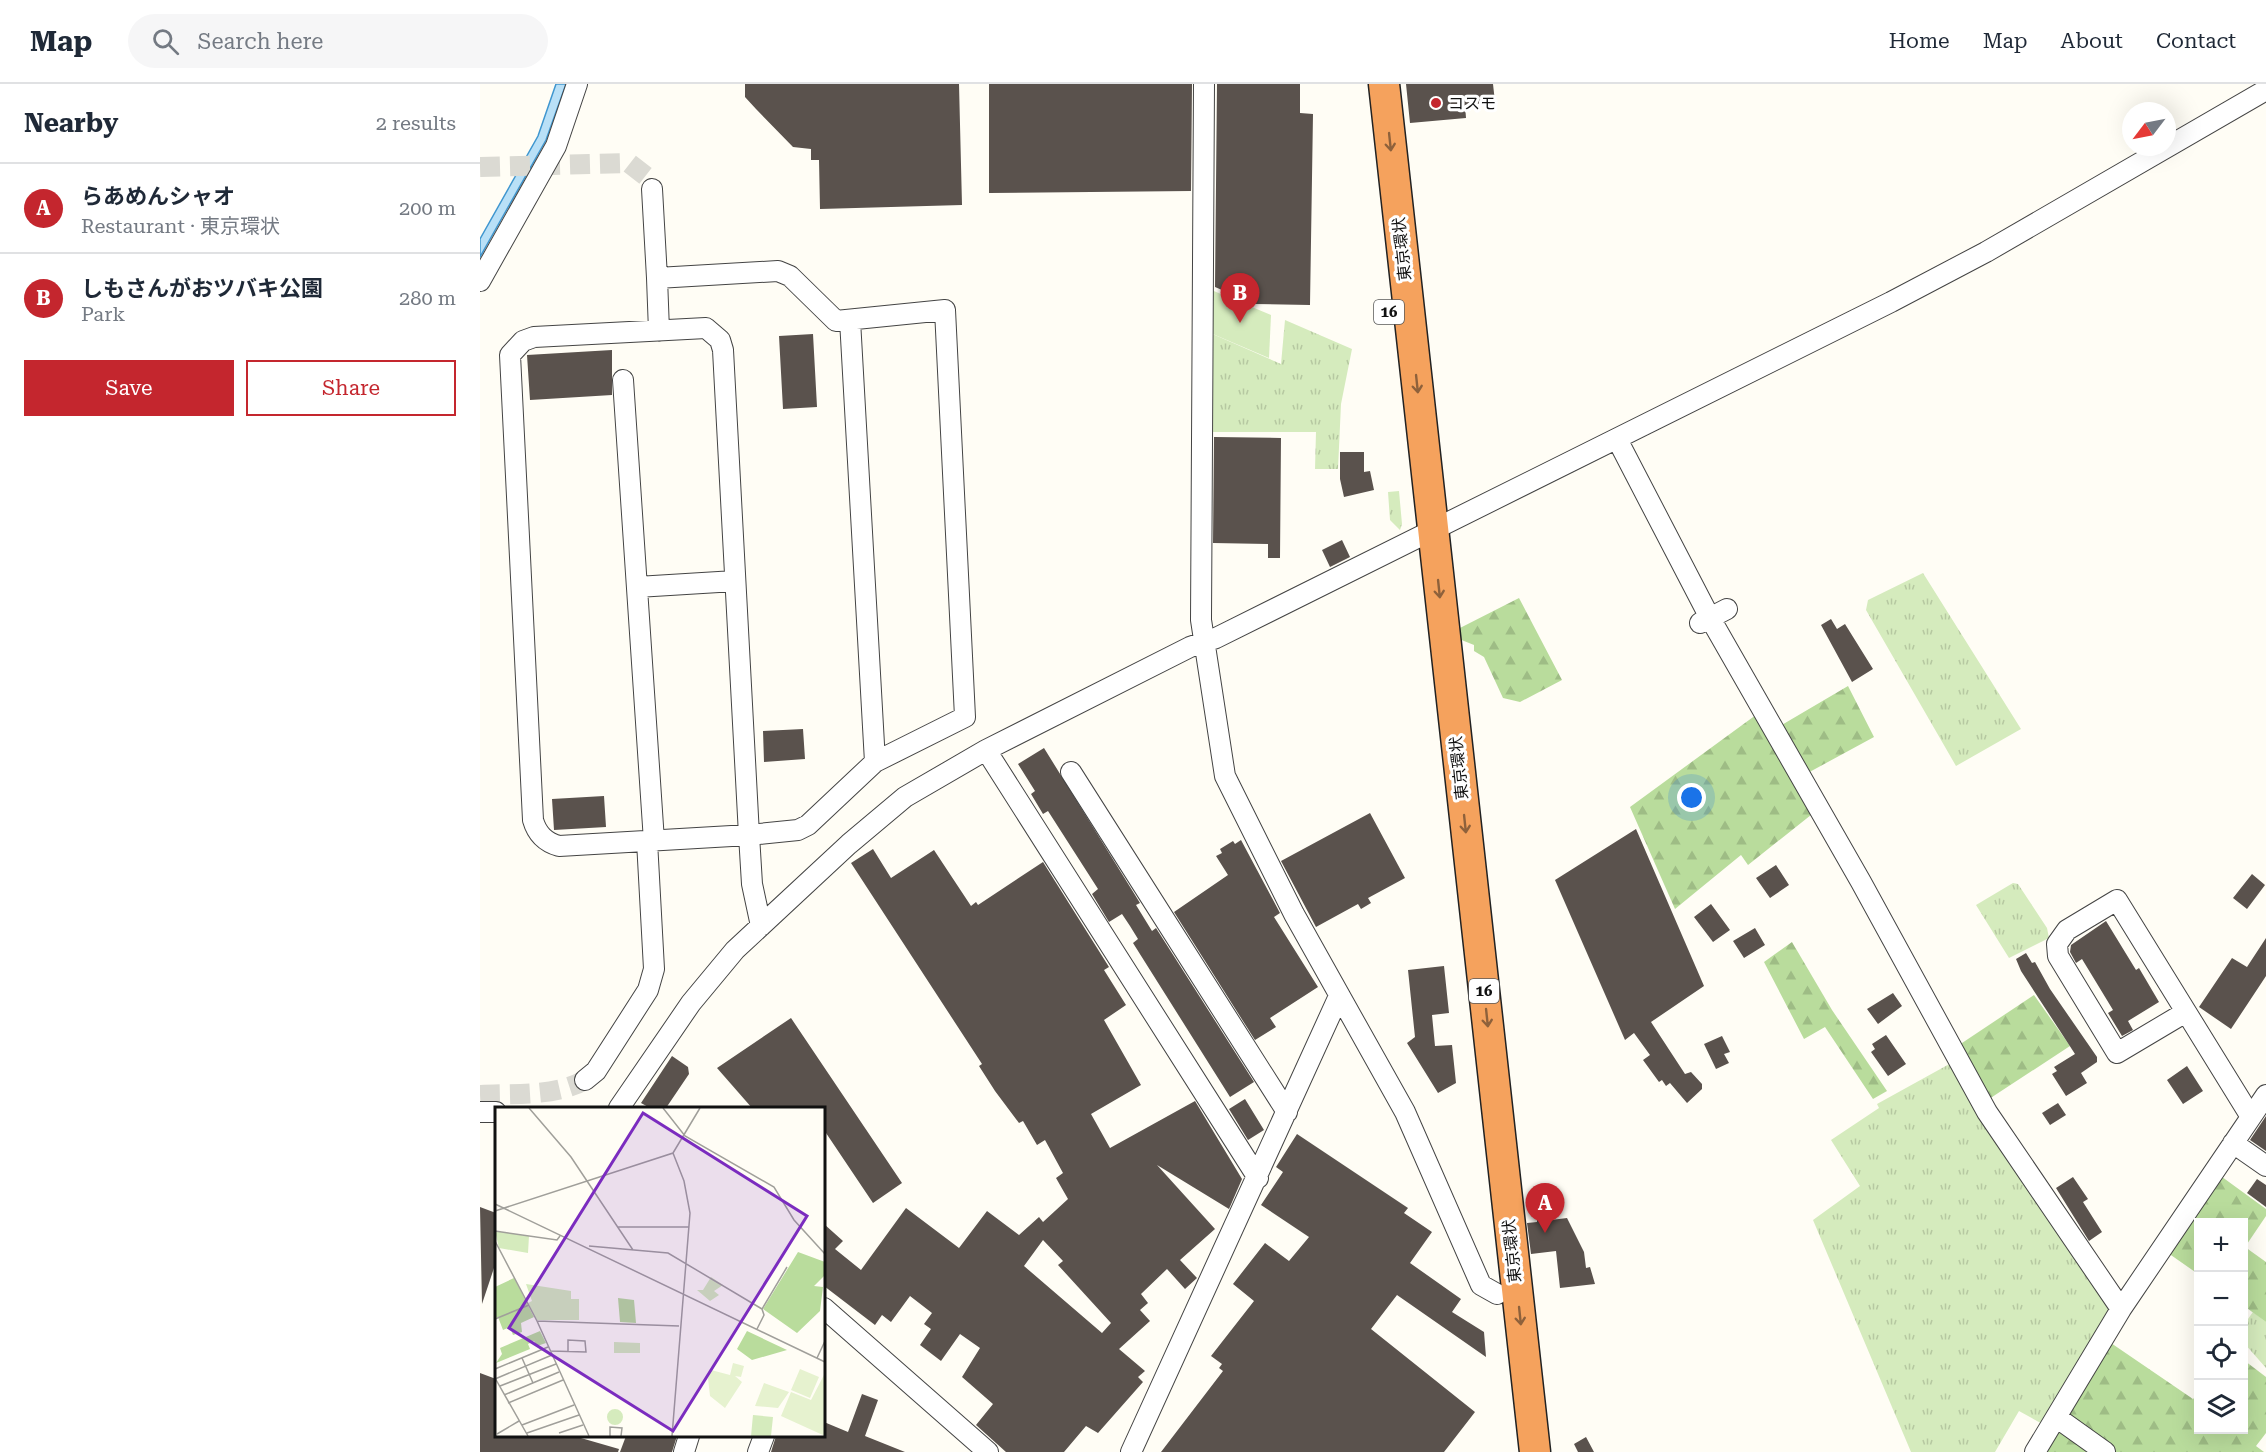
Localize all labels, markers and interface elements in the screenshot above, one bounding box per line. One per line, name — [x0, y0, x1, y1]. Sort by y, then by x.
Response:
search box — [128, 14, 548, 68]
text: Map — [30, 25, 92, 58]
icon: search — [149, 25, 182, 58]
text: Search here — [197, 29, 323, 54]
text: Home — [1889, 29, 1950, 53]
text: Map — [1983, 29, 2028, 53]
text: About — [2061, 29, 2123, 53]
text: Contact — [2156, 29, 2236, 53]
place label: コスモ — [1448, 94, 1496, 113]
marker: コスモ — [1429, 96, 1443, 110]
north arrow — [2122, 102, 2176, 156]
text: Nearby — [24, 108, 118, 138]
text: 2 results — [376, 111, 456, 135]
one-way arrow — [1385, 132, 1396, 152]
text: らあめんシャオ — [81, 184, 235, 209]
text: A — [36, 196, 51, 220]
text: 200 m — [399, 196, 456, 220]
text: Restaurant · 東京環状 — [81, 214, 280, 238]
street label: 東京環状 — [1389, 216, 1415, 282]
pin: B — [1220, 274, 1260, 323]
text: しもさんがおツバキ公園 — [81, 276, 323, 301]
text: B — [36, 286, 51, 310]
text: 280 m — [399, 286, 456, 310]
road number: 16 — [1374, 300, 1404, 324]
text: Park — [81, 302, 125, 326]
button: Save — [24, 360, 234, 416]
button: Share — [246, 360, 456, 416]
one-way arrow — [1412, 373, 1423, 393]
one-way arrow — [1434, 578, 1445, 598]
street label: 東京環状 — [1446, 735, 1472, 801]
your location — [1677, 783, 1706, 812]
one-way arrow — [1460, 814, 1471, 834]
road number: 16 — [1469, 979, 1499, 1003]
one-way arrow — [1481, 1008, 1492, 1027]
inset map — [495, 1107, 825, 1437]
pin: A — [1526, 1184, 1564, 1233]
street label: 東京環状 — [1499, 1218, 1525, 1284]
map controls — [2194, 1218, 2248, 1434]
button: + — [2194, 1218, 2248, 1272]
button: − — [2194, 1272, 2248, 1326]
one-way arrow — [1514, 1306, 1525, 1326]
button: locate — [2194, 1326, 2248, 1380]
button: layers — [2194, 1380, 2248, 1434]

